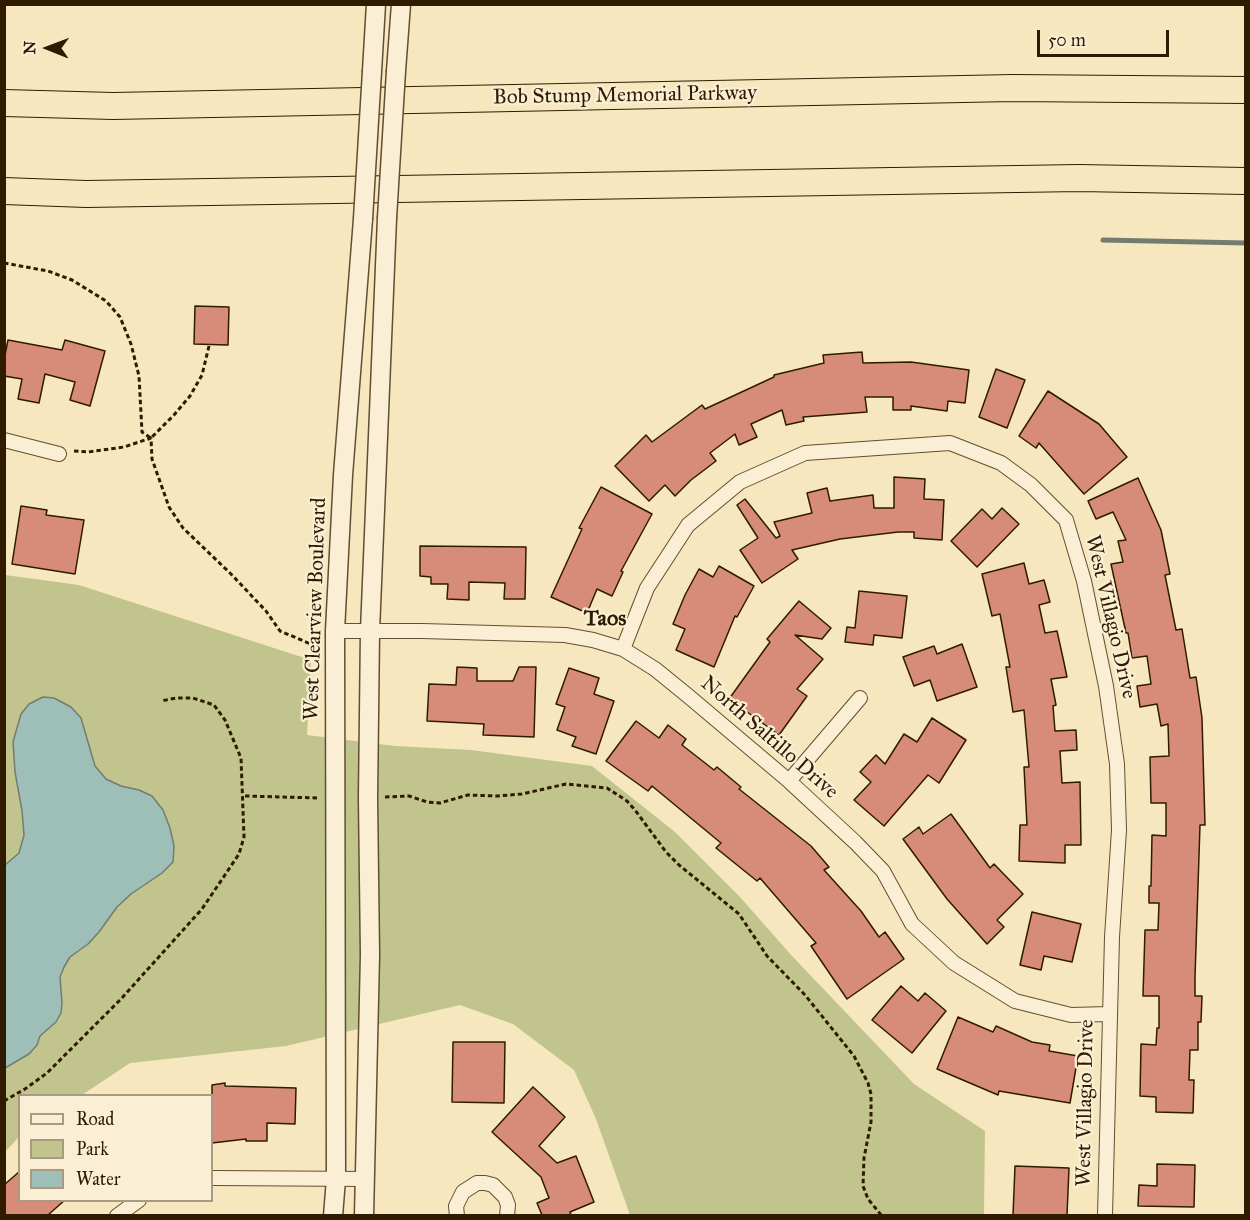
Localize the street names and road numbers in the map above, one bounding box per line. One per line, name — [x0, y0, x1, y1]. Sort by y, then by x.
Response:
street label: Bob Stump Memorial Parkway — [493, 81, 757, 111]
street label: West Clearview Boulevard — [300, 497, 332, 721]
street label: West Villagio Drive — [1079, 533, 1141, 701]
street label: North Saltillo Drive — [695, 671, 843, 805]
street label: West Villagio Drive — [1072, 1019, 1100, 1187]

